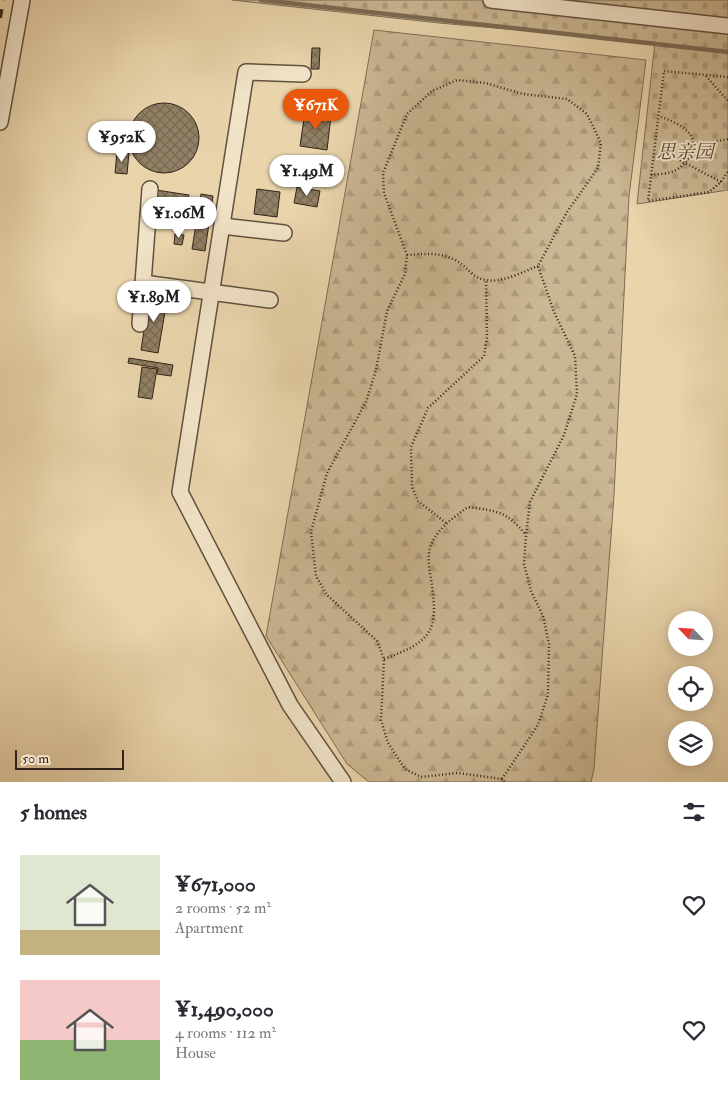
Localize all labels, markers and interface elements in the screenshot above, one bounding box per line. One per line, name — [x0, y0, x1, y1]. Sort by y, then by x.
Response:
pin: ¥671K — [281, 88, 351, 131]
text: ¥671K — [294, 95, 338, 115]
pin: ¥952K — [87, 120, 157, 163]
text: ¥952K — [99, 127, 145, 147]
park label: 思亲园 — [656, 140, 716, 164]
pin: ¥1.49M — [266, 154, 348, 197]
text: ¥1.49M — [280, 161, 334, 181]
pin: ¥1.06M — [138, 196, 220, 239]
text: ¥1.06M — [153, 203, 205, 223]
pin: ¥1.89M — [113, 280, 195, 323]
text: ¥1.89M — [128, 287, 180, 307]
north arrow — [668, 611, 712, 656]
map controls — [668, 611, 713, 766]
button: locate — [668, 666, 713, 711]
button: layers — [668, 721, 713, 766]
scale bar — [15, 747, 124, 770]
text: 50 m — [22, 750, 49, 767]
icon: filters — [680, 798, 708, 826]
text: 5 homes — [20, 799, 87, 826]
text: ¥671,000 — [175, 871, 256, 898]
icon: home — [60, 875, 120, 935]
icon: heart — [680, 891, 708, 919]
text: 2 rooms · 52 m² — [175, 898, 271, 918]
text: Apartment — [175, 918, 243, 938]
text: ¥1,490,000 — [175, 996, 274, 1023]
icon: home — [60, 1000, 120, 1060]
icon: heart — [680, 1016, 708, 1044]
text: 4 rooms · 112 m² — [175, 1023, 276, 1043]
text: House — [175, 1043, 216, 1063]

